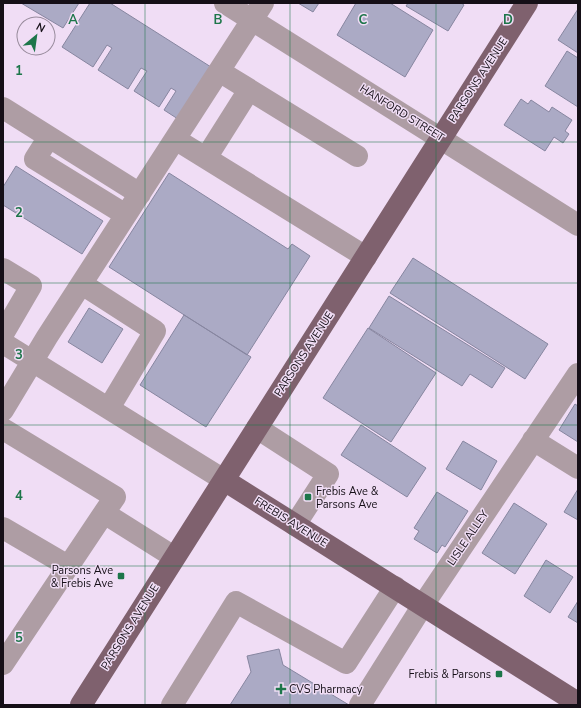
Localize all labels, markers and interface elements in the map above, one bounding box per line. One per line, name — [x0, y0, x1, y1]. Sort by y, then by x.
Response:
text: A — [68, 11, 78, 29]
text: B — [214, 11, 223, 29]
text: C — [359, 11, 368, 29]
text: D — [503, 11, 513, 29]
north arrow — [16, 16, 56, 56]
text: N — [33, 19, 48, 36]
street label: PARSONS AVENUE — [445, 35, 511, 125]
text: 1 — [15, 62, 23, 80]
street label: HANFORD STREET — [357, 81, 447, 145]
text: 2 — [15, 204, 23, 222]
street label: PARSONS AVENUE — [271, 309, 337, 399]
text: 3 — [15, 346, 23, 364]
place label: Frebis Ave & Parsons Ave — [316, 484, 379, 512]
text: 4 — [15, 487, 23, 505]
marker: Frebis Ave & Parsons Ave — [303, 492, 313, 502]
street label: FREBIS AVENUE — [252, 493, 330, 551]
street label: LISLE ALLEY — [444, 507, 492, 569]
place label: Parsons Ave & Frebis Ave — [51, 563, 113, 591]
marker: Parsons Ave & Frebis Ave — [116, 571, 126, 581]
street label: PARSONS AVENUE — [98, 581, 162, 673]
text: 5 — [15, 629, 23, 647]
place label: Frebis & Parsons — [408, 667, 491, 682]
marker: Frebis & Parsons — [494, 669, 504, 679]
place label: CVS Pharmacy — [289, 682, 363, 697]
marker: CVS Pharmacy — [276, 684, 286, 694]

